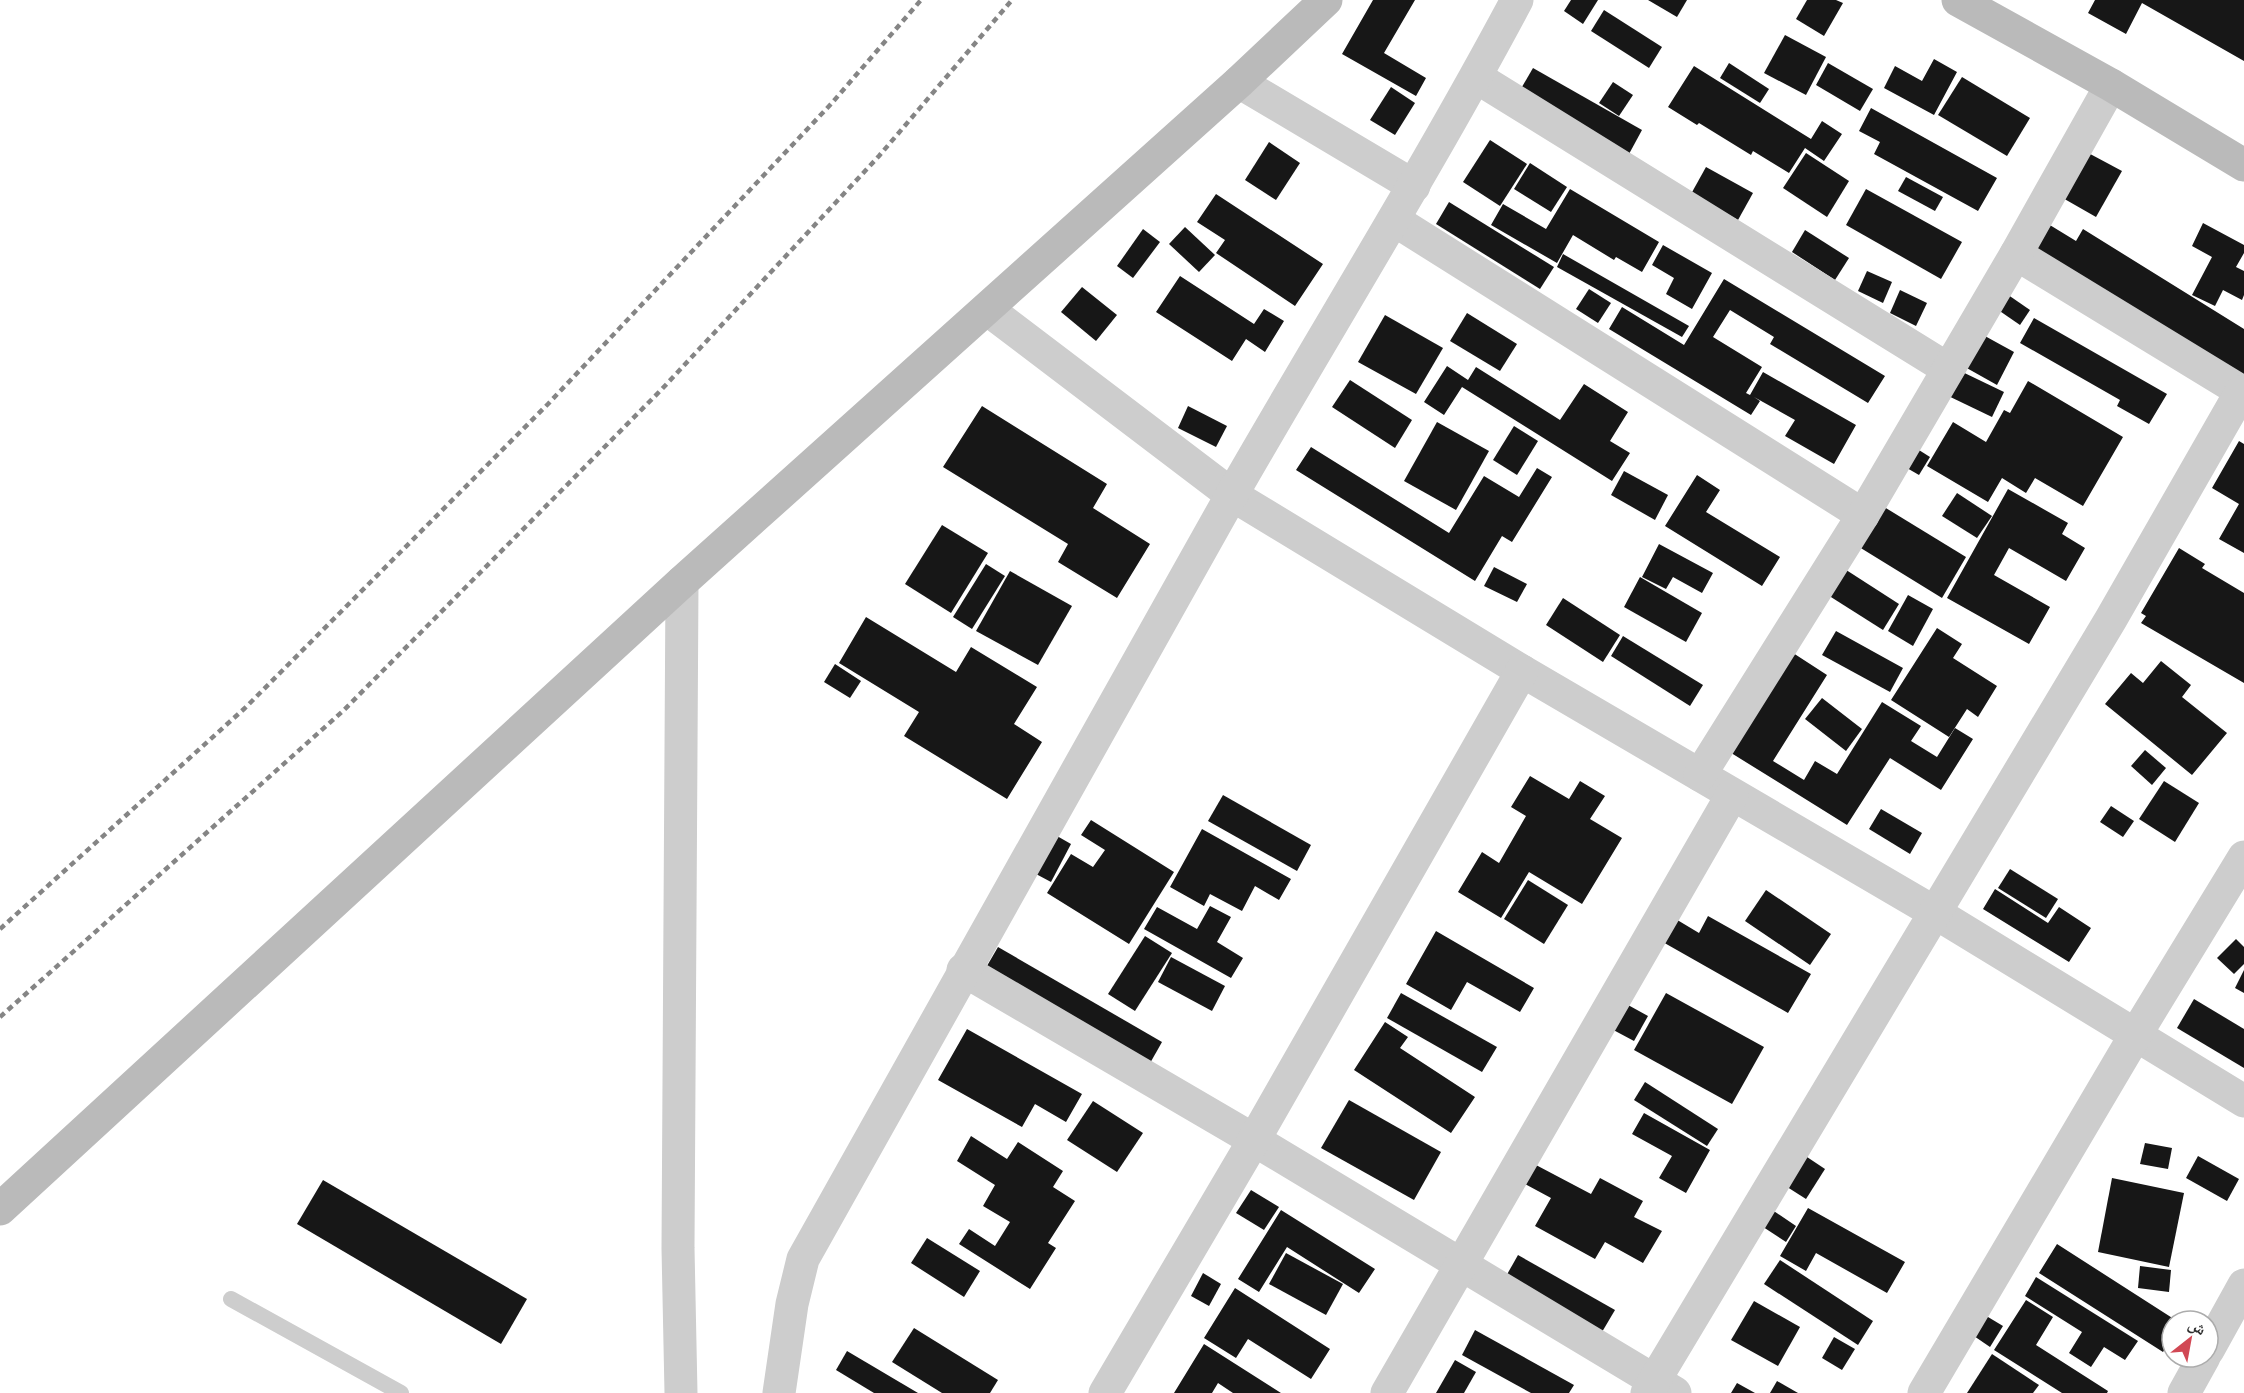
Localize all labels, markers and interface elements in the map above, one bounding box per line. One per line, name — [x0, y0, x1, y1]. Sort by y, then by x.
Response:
north arrow — [2160, 1309, 2220, 1369]
text: ش — [2185, 1313, 2210, 1340]

